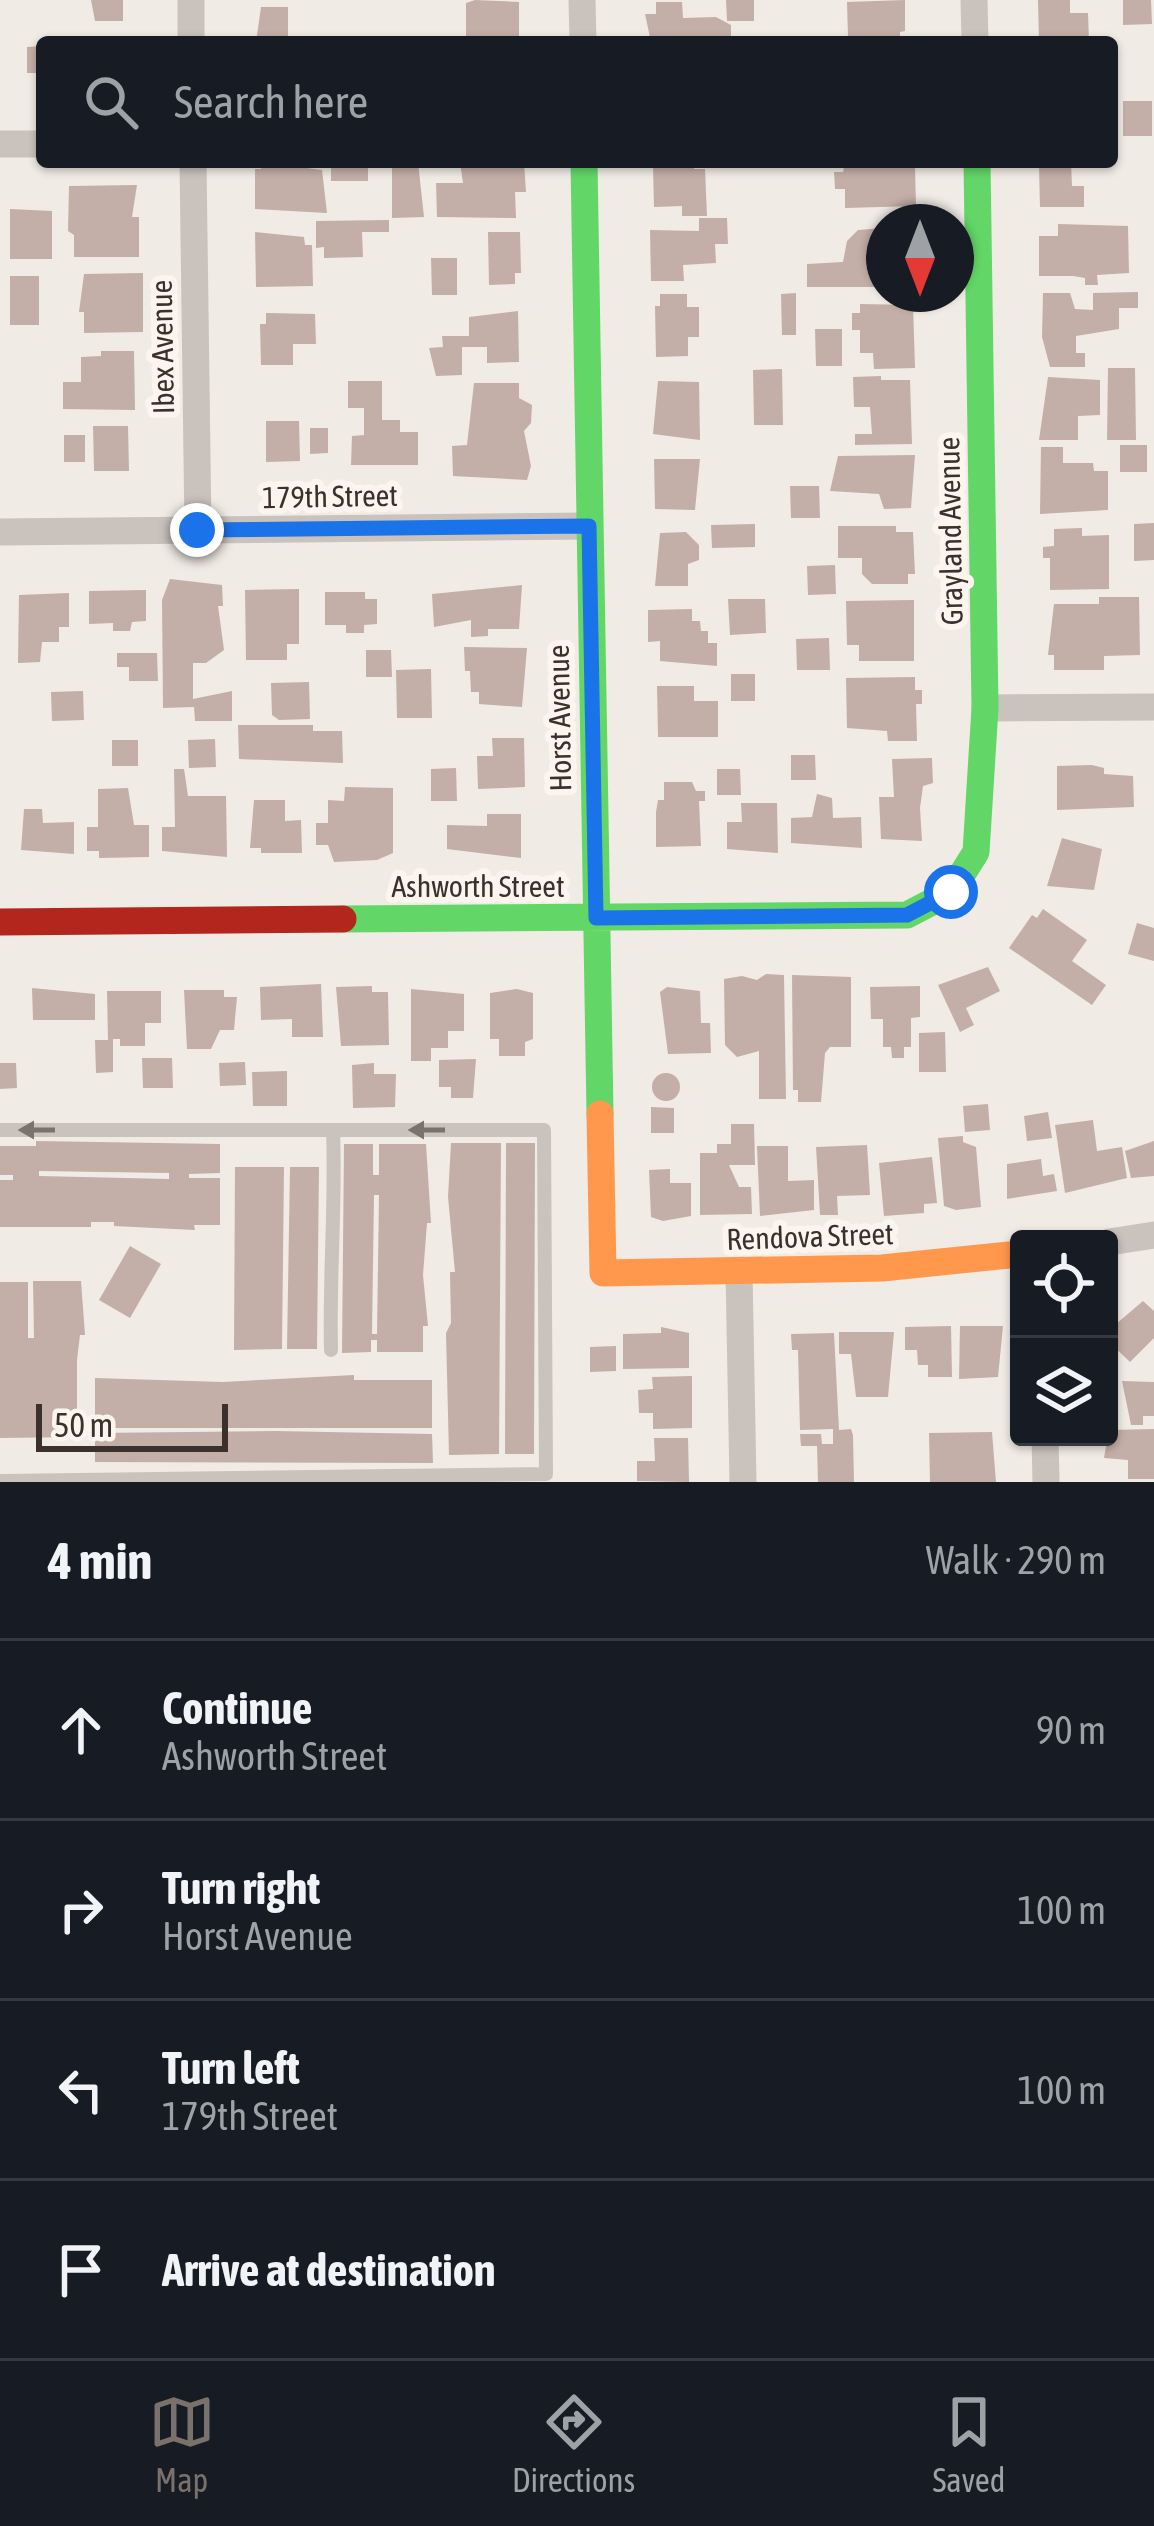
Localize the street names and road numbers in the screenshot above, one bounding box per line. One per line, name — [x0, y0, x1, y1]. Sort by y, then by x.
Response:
street label: Ibex Avenue — [144, 279, 180, 415]
street label: Grayland Avenue — [931, 437, 969, 625]
street label: 179th Street — [262, 478, 398, 514]
street label: Horst Avenue — [541, 644, 577, 792]
street label: Ashworth Street — [391, 869, 565, 903]
street label: Rendova Street — [726, 1216, 894, 1256]

